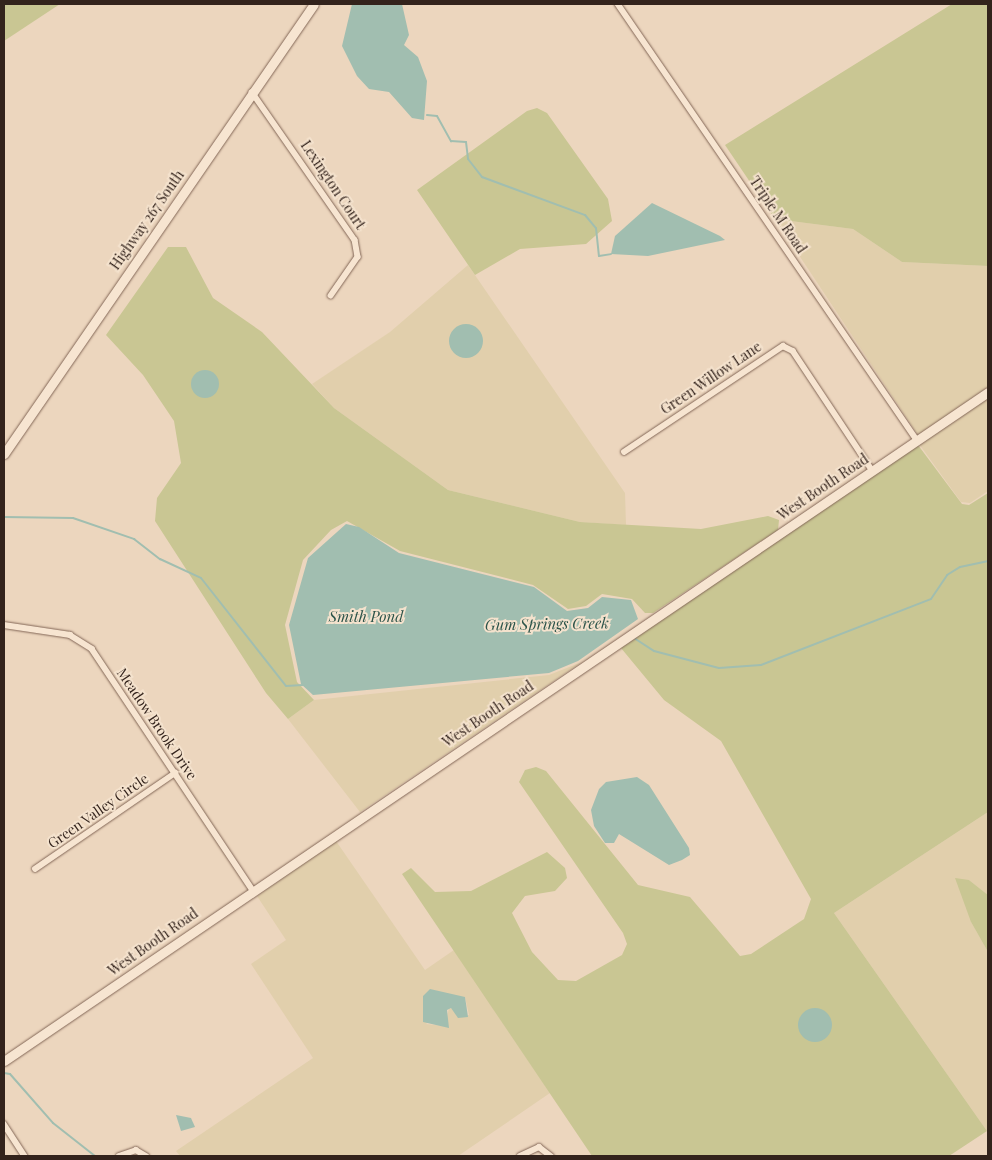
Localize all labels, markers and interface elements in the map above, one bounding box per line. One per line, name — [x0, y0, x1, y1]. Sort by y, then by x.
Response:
street label: Lexington Court — [297, 138, 369, 232]
street label: Highway 267 South — [106, 167, 188, 273]
street label: Triple M Road — [746, 173, 810, 257]
street label: Green Willow Lane — [657, 338, 765, 418]
street label: West Booth Road — [774, 450, 872, 524]
water label: Smith Pond — [329, 608, 403, 626]
water label: Gum Springs Creek — [485, 614, 609, 634]
street label: Meadow Brook Drive — [113, 665, 201, 783]
street label: West Booth Road — [439, 677, 537, 751]
street label: Green Valley Circle — [44, 770, 152, 852]
street label: West Booth Road — [105, 905, 201, 979]

